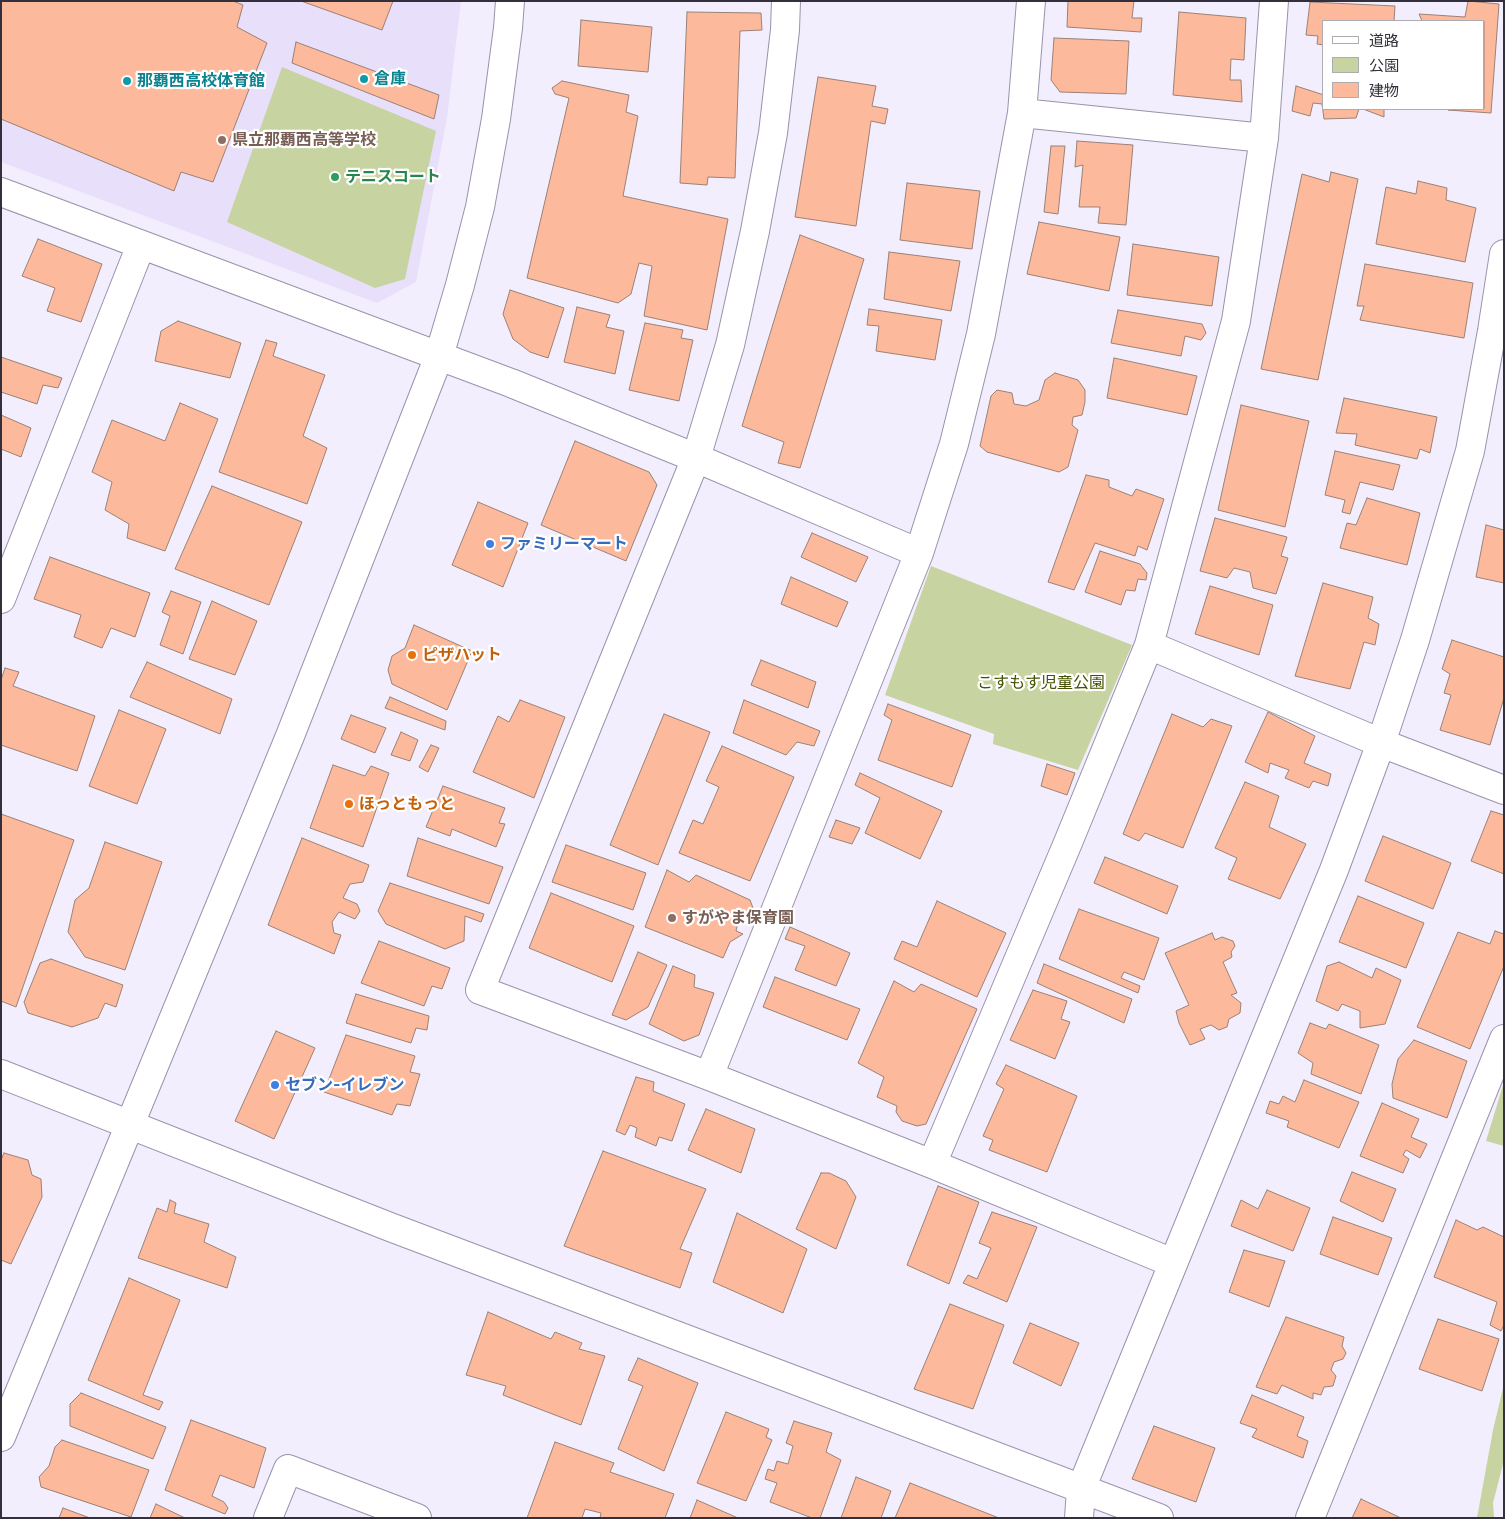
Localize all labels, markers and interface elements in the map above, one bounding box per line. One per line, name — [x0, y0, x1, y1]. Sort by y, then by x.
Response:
legend — [1322, 20, 1485, 110]
text: 道路 — [1369, 31, 1399, 50]
text: 公園 — [1369, 56, 1399, 75]
place label: 倉庫 — [374, 69, 406, 89]
place label: 那覇西高校体育館 — [137, 71, 265, 91]
marker: 倉庫 — [358, 73, 370, 85]
marker: 那覇西高校体育館 — [121, 75, 133, 87]
text: 建物 — [1369, 81, 1399, 100]
place label: 県立那覇西高等学校 — [232, 130, 376, 150]
marker: 県立那覇西高等学校 — [216, 134, 228, 146]
place label: テニスコート — [345, 167, 441, 187]
marker: テニスコート — [329, 171, 341, 183]
place label: ファミリーマート — [500, 534, 628, 554]
marker: ファミリーマート — [484, 538, 496, 550]
place label: ピザハット — [422, 645, 502, 665]
marker: ピザハット — [406, 649, 418, 661]
park label: こすもす児童公園 — [977, 673, 1105, 693]
place label: ほっともっと — [359, 794, 455, 814]
marker: ほっともっと — [343, 798, 355, 810]
place label: すがやま保育園 — [682, 908, 794, 928]
marker: すがやま保育園 — [666, 912, 678, 924]
place label: セブン-イレブン — [285, 1075, 404, 1095]
marker: セブン-イレブン — [269, 1079, 281, 1091]

